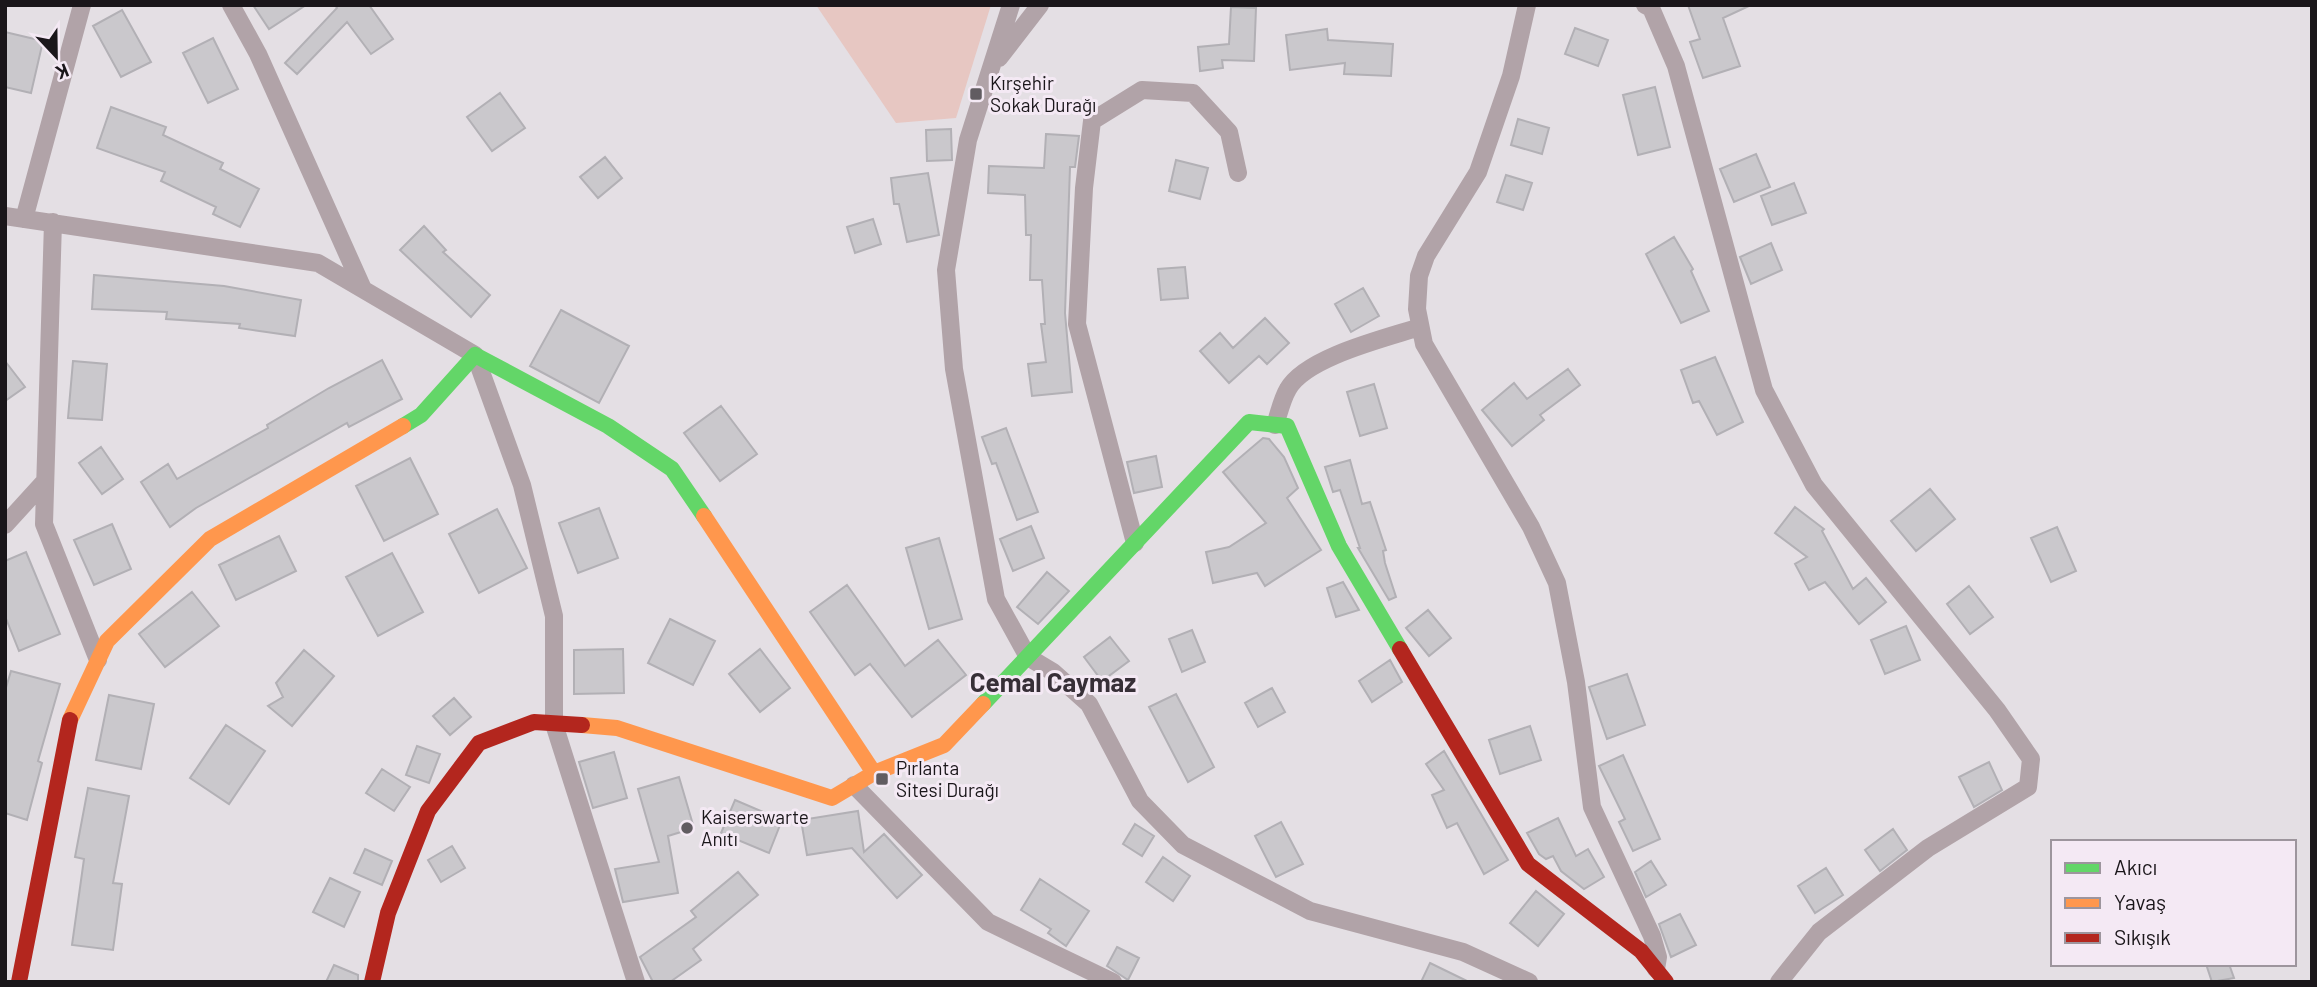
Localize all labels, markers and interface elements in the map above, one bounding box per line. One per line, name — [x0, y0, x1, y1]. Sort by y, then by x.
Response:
north arrow — [21, 21, 91, 91]
text: K — [53, 59, 72, 85]
place label: Kırşehir Sokak Durağı — [990, 71, 1096, 116]
marker: Kırşehir Sokak Durağı — [968, 86, 984, 102]
district label: Cemal Caymaz — [970, 666, 1136, 697]
place label: Pırlanta Sitesi Durağı — [896, 756, 999, 801]
marker: Pırlanta Sitesi Durağı — [874, 771, 890, 787]
place label: Kaiserswarte Anıtı — [701, 805, 809, 850]
marker: Kaiserswarte Anıtı — [679, 820, 695, 836]
legend — [2051, 840, 2296, 966]
text: Akıcı — [2114, 854, 2157, 879]
text: Yavaş — [2114, 889, 2166, 914]
text: Sıkışık — [2114, 924, 2171, 949]

